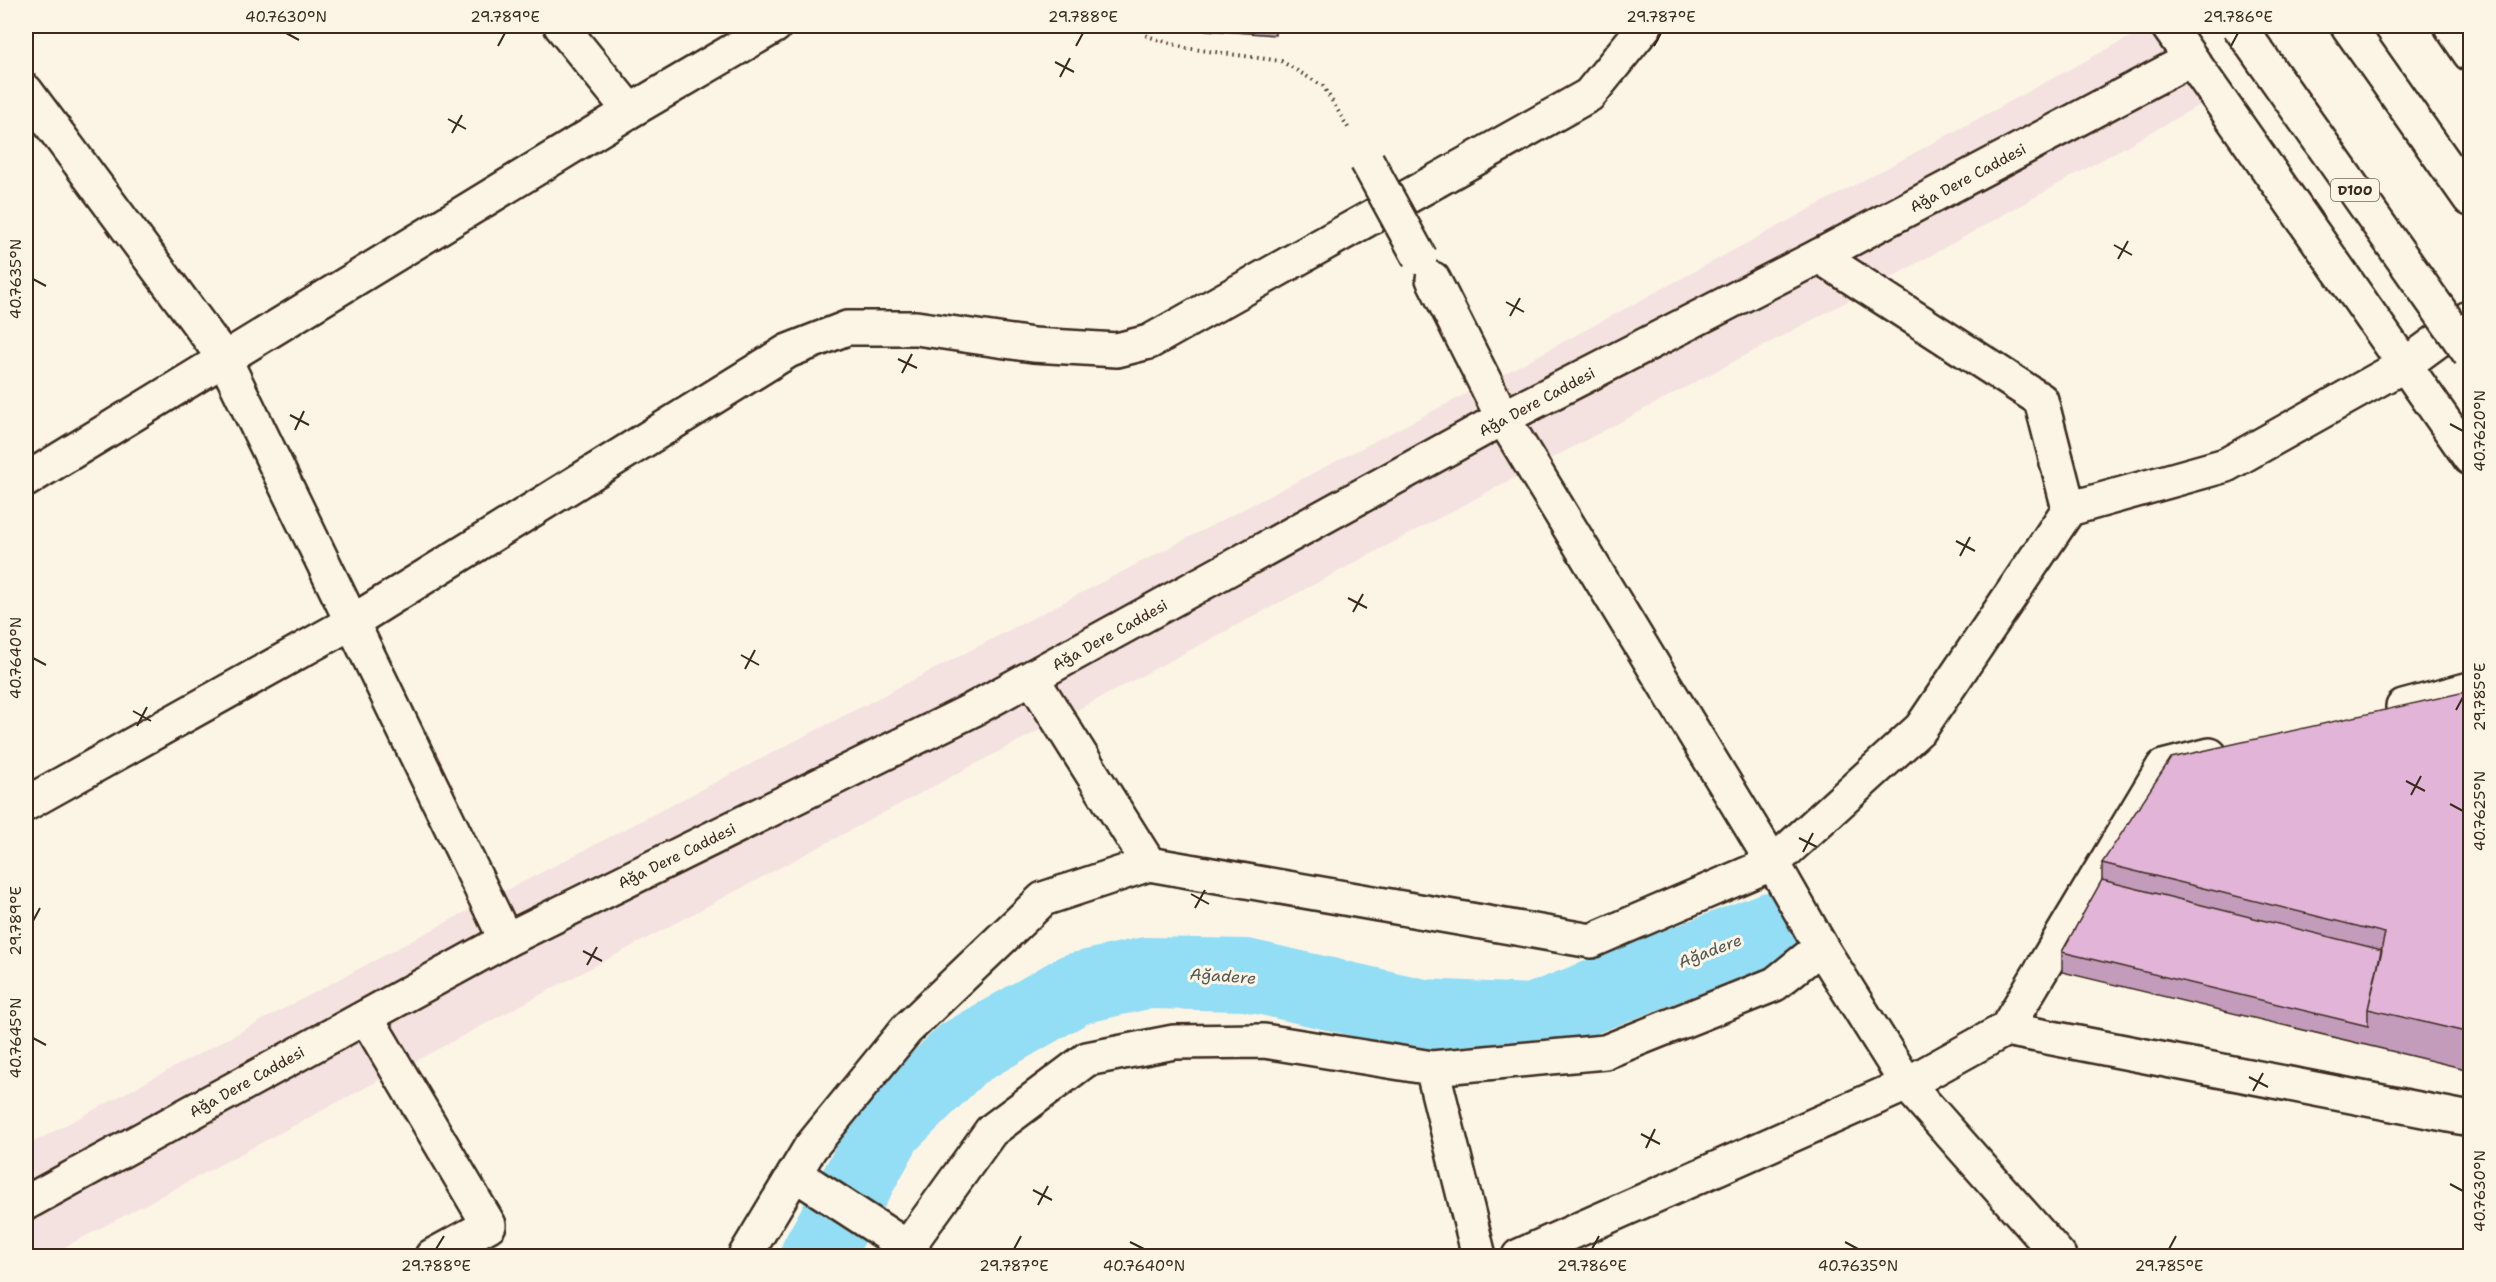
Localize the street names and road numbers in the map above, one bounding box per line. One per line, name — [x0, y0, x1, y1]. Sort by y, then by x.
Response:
street label: Ağa Dere Caddesi — [1906, 139, 2030, 217]
road number: D100 — [2331, 179, 2379, 201]
street label: Ağa Dere Caddesi — [1475, 363, 1599, 441]
street label: Ağa Dere Caddesi — [1049, 595, 1171, 675]
street label: Ağa Dere Caddesi — [615, 819, 739, 893]
street label: Ağa Dere Caddesi — [186, 1042, 308, 1122]

